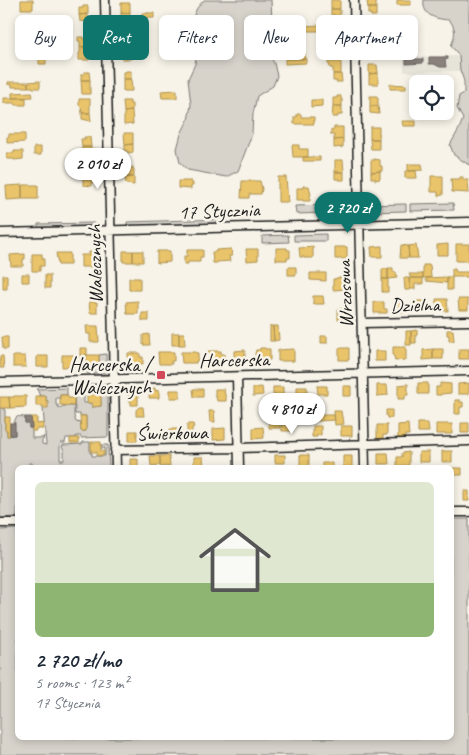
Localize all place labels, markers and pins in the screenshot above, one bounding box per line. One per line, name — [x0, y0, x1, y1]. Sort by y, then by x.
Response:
pin: 2 010 zł — [46, 148, 150, 190]
pin: 2 720 zł — [296, 192, 400, 234]
place label: Harcerska / Walecznych — [69, 352, 155, 400]
marker: Harcerska / Walecznych — [155, 369, 167, 381]
pin: 4 810 zł — [240, 392, 344, 435]

